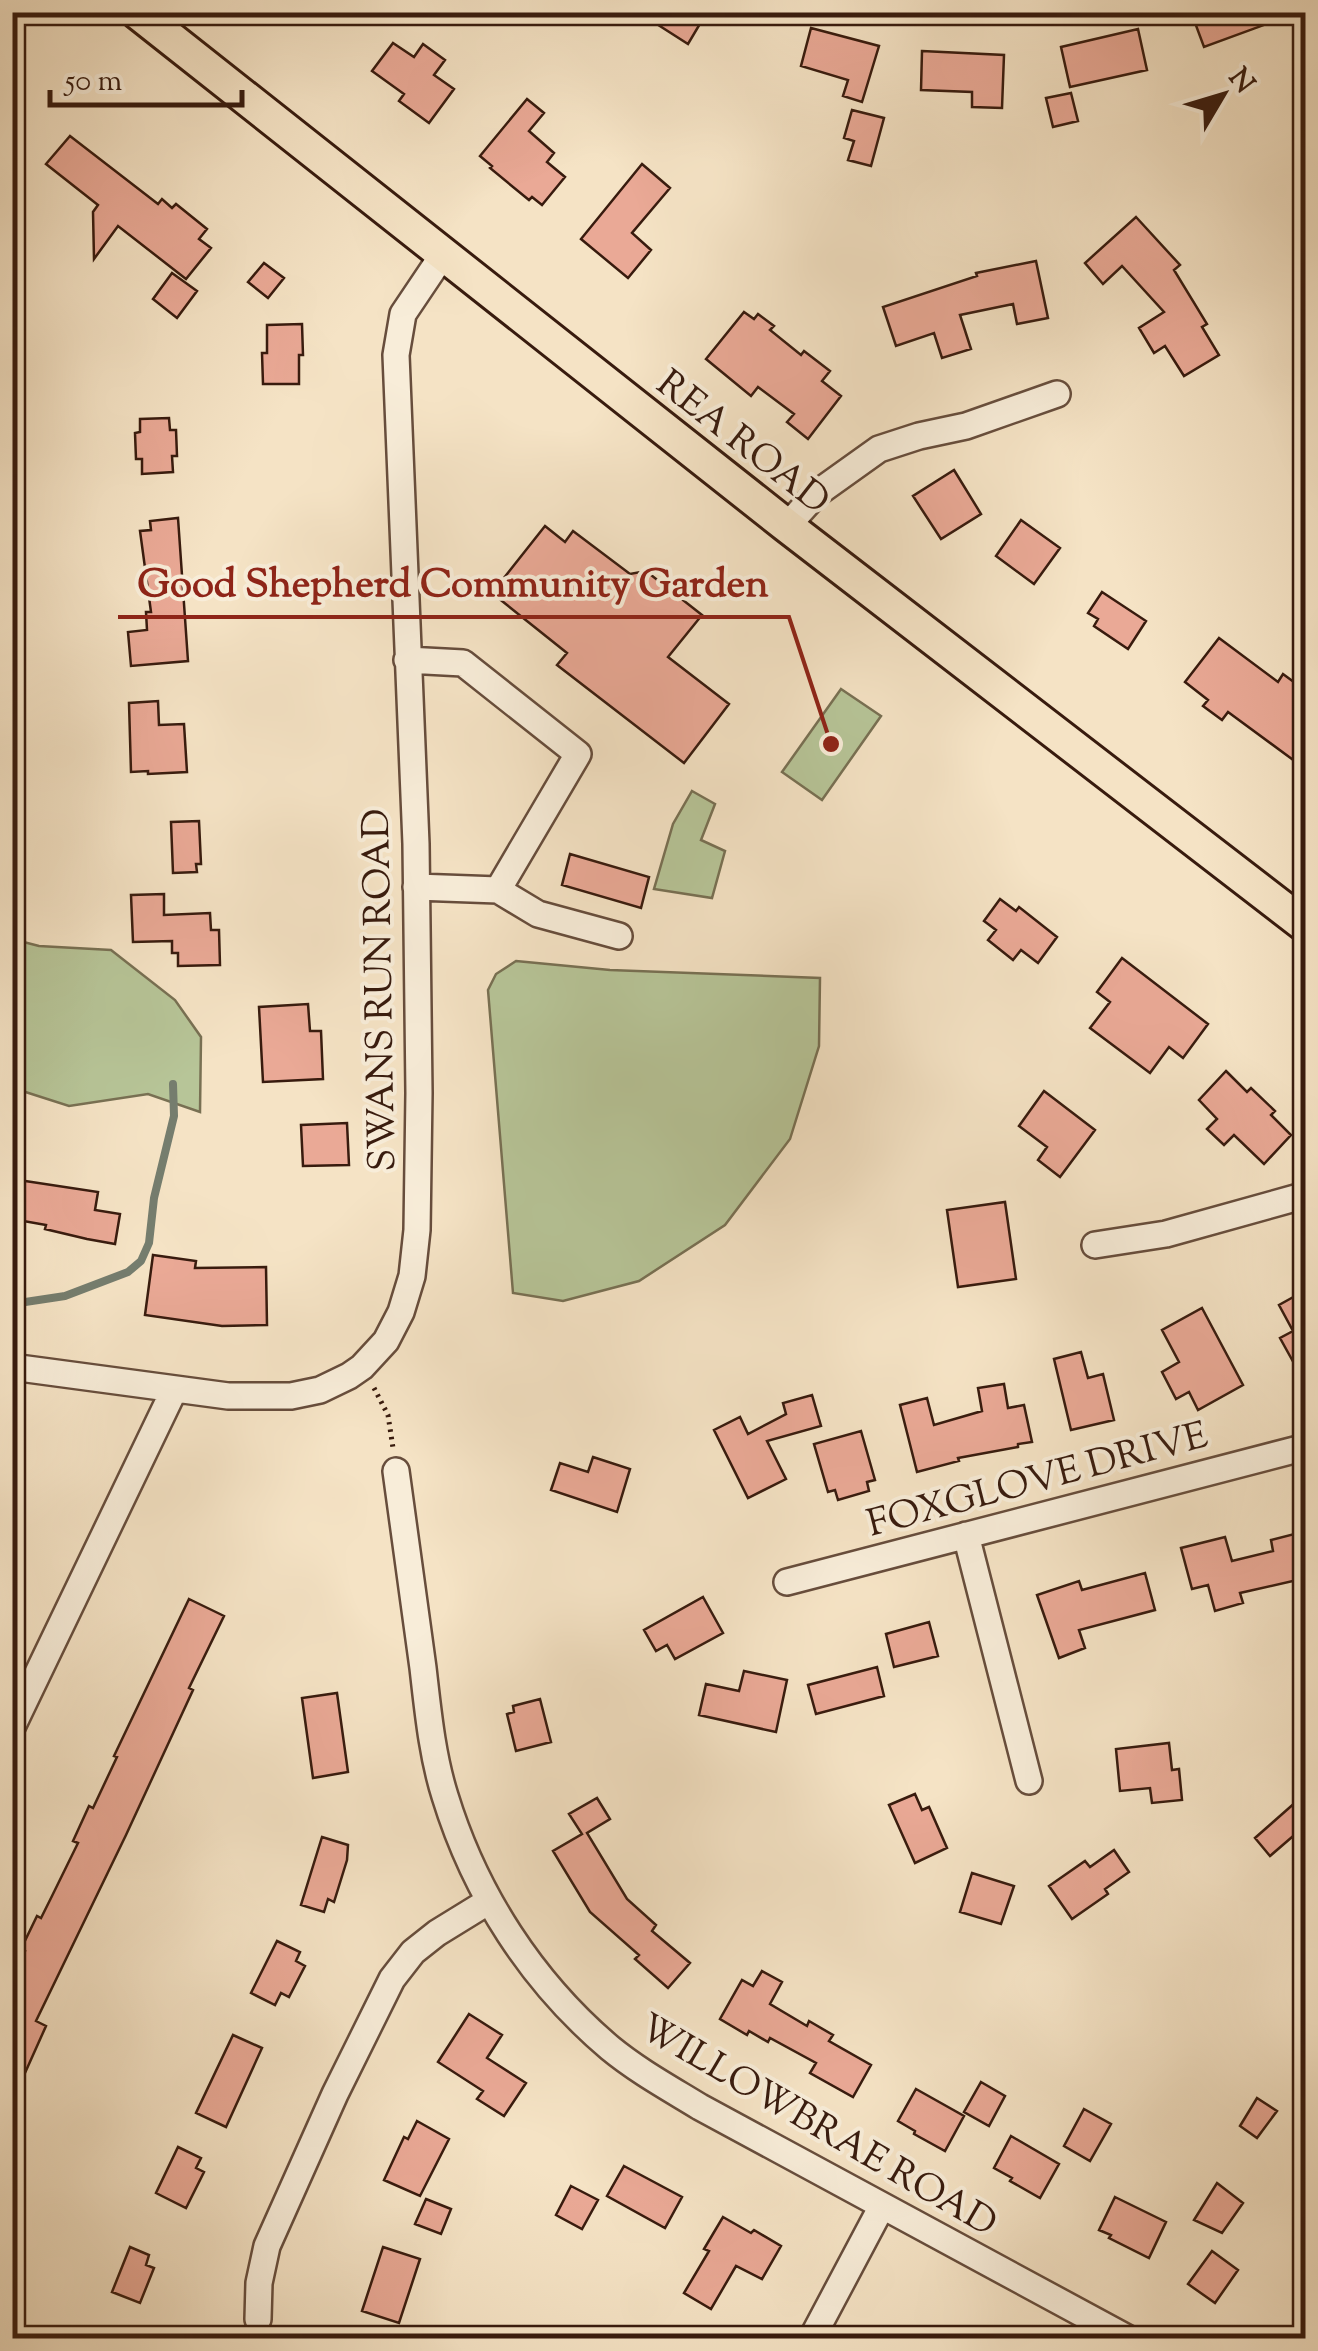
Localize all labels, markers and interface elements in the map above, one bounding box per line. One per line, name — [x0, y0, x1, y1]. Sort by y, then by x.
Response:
scale bar — [50, 45, 242, 107]
north arrow — [1173, 45, 1273, 145]
text: N — [1218, 60, 1263, 103]
text: 50 m — [63, 61, 123, 104]
street label: REA ROAD — [643, 359, 840, 529]
callout: Good Shepherd Community Garden — [118, 547, 789, 617]
text: Good Shepherd Community Garden — [137, 558, 769, 615]
street label: SWANS RUN ROAD — [352, 808, 412, 1172]
street label: FOXGLOVE DRIVE — [862, 1410, 1214, 1553]
street label: WILLOWBRAE ROAD — [628, 2003, 1006, 2252]

